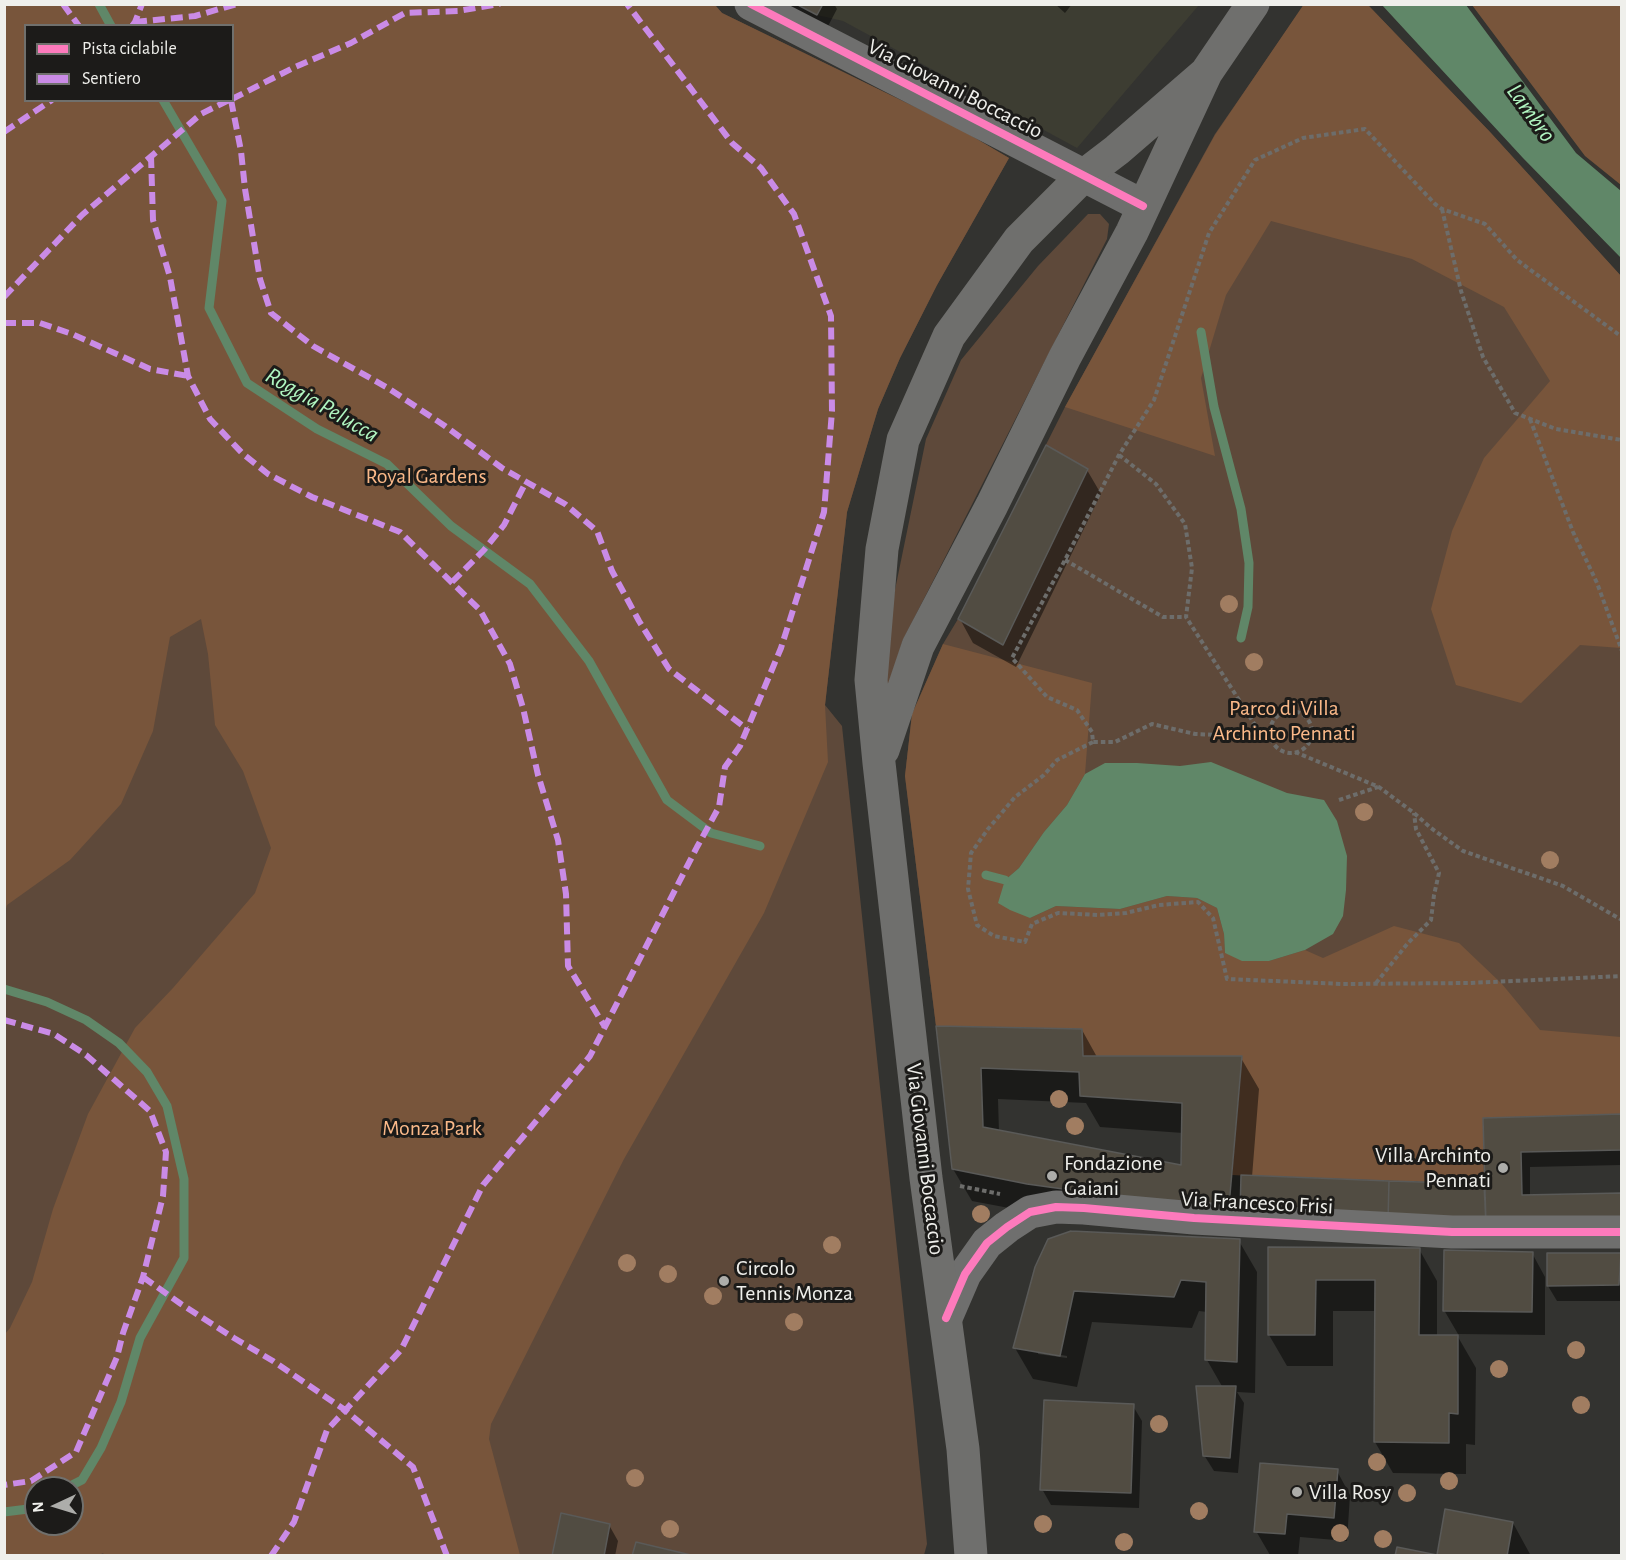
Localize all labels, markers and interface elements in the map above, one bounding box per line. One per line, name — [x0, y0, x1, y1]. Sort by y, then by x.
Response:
legend — [24, 24, 234, 102]
street label: Via Giovanni Boccaccio — [863, 33, 1047, 145]
text: Pista ciclabile — [82, 40, 177, 58]
text: Sentiero — [82, 70, 141, 88]
water label: Lambro — [1500, 78, 1562, 148]
water label: Roggia Pelucca — [260, 361, 384, 449]
park label: Royal Gardens — [365, 463, 487, 489]
park label: Parco di Villa Archinto Pennati — [1213, 695, 1355, 746]
street label: Via Giovanni Boccaccio — [900, 1062, 950, 1256]
park label: Monza Park — [382, 1115, 482, 1141]
place label: Villa Archinto Pennati — [1375, 1142, 1491, 1194]
place label: Fondazione Gaiani — [1064, 1150, 1163, 1202]
marker: Villa Archinto Pennati — [1496, 1161, 1510, 1175]
marker: Fondazione Gaiani — [1045, 1169, 1059, 1183]
street label: Via Francesco Frisi — [1180, 1186, 1334, 1220]
place label: Circolo Tennis Monza — [736, 1255, 853, 1306]
marker: Circolo Tennis Monza — [717, 1274, 731, 1288]
north arrow — [24, 1476, 84, 1536]
place label: Villa Rosy — [1309, 1479, 1391, 1505]
marker: Villa Rosy — [1290, 1485, 1304, 1499]
text: N — [30, 1501, 46, 1513]

